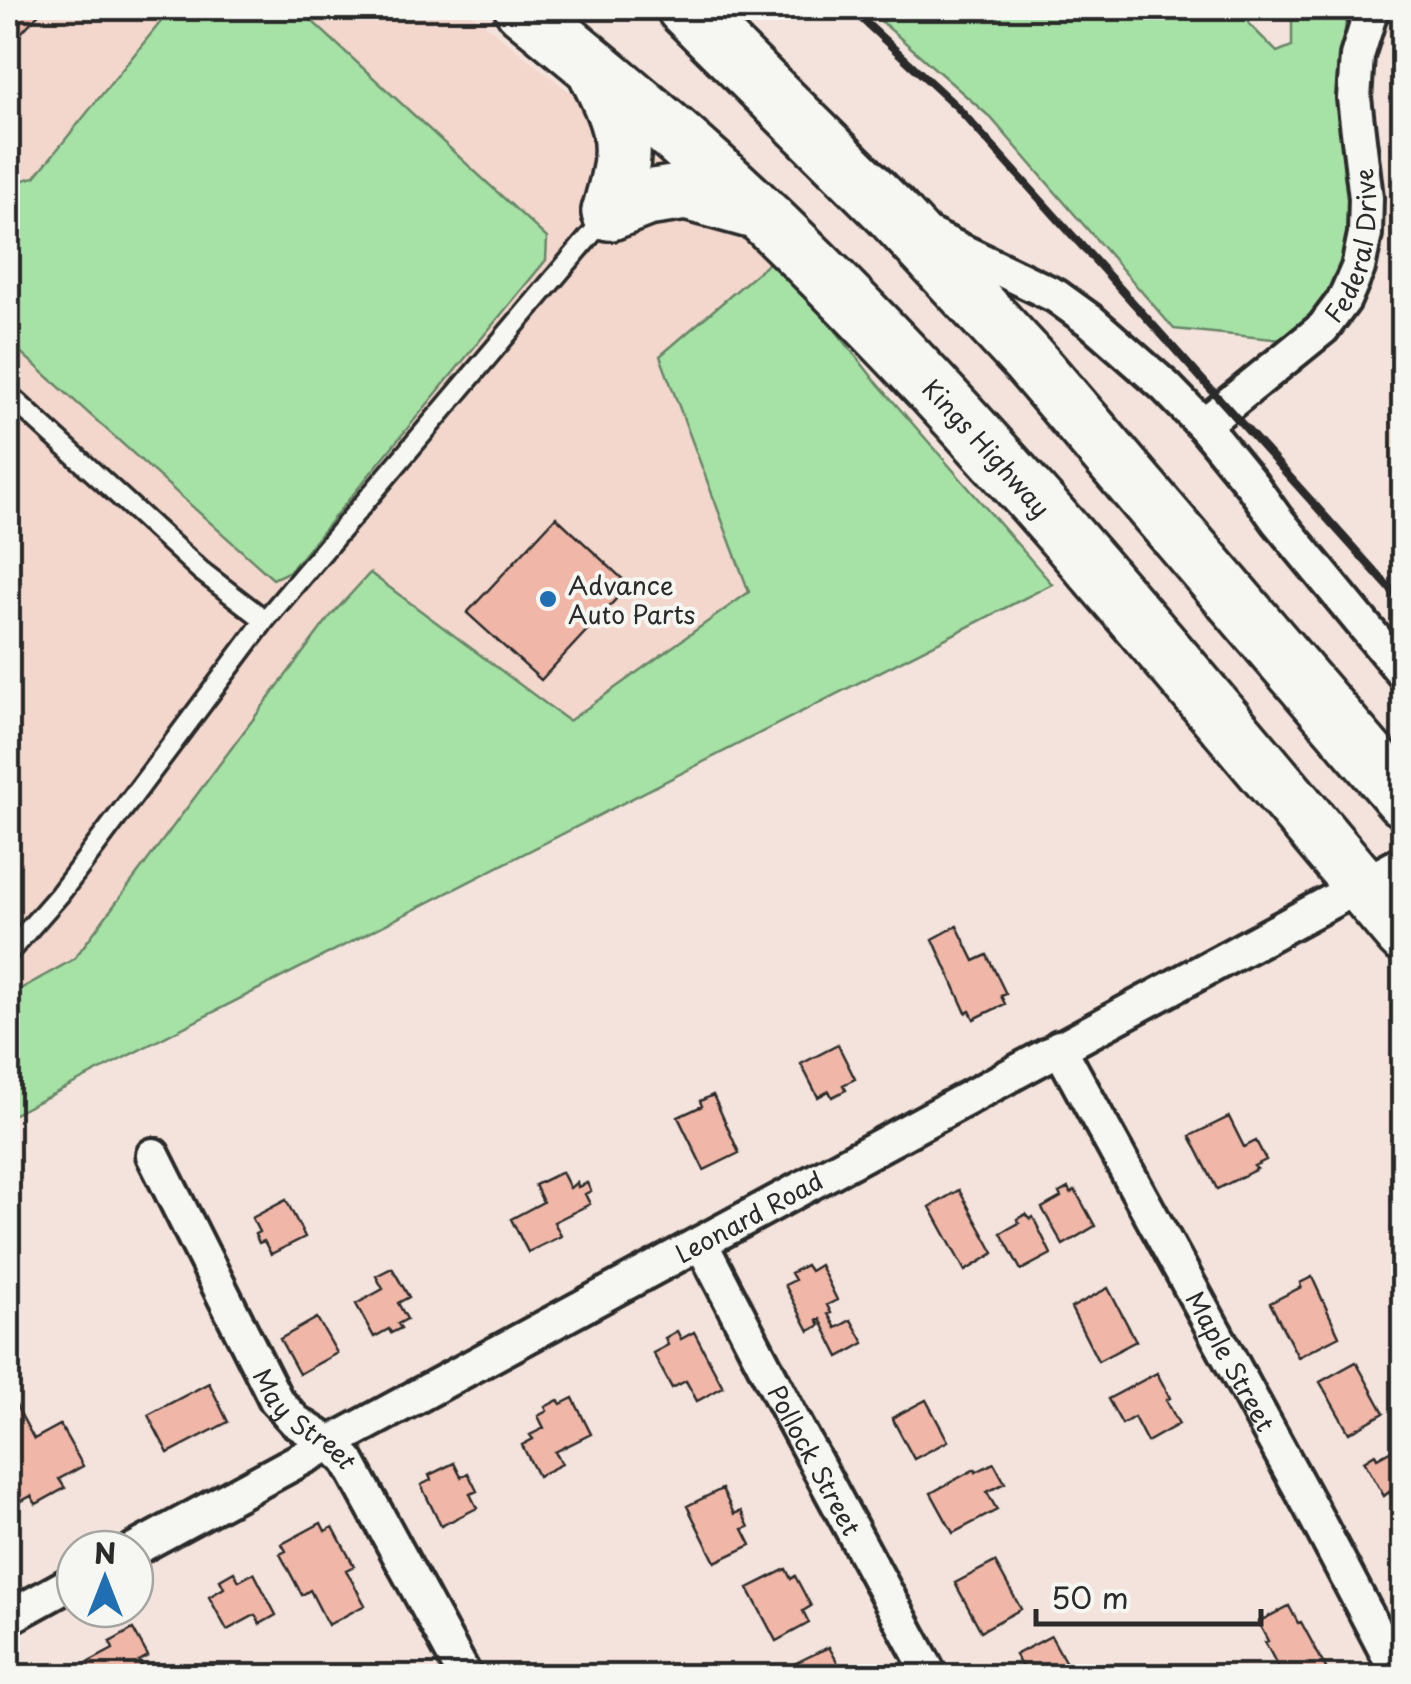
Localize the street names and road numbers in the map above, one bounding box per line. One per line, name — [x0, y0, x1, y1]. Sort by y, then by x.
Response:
street label: Federal Drive — [1315, 167, 1385, 330]
street label: Kings Highway — [914, 370, 1060, 525]
street label: Leonard Road — [668, 1161, 830, 1272]
street label: Maple Street — [1177, 1284, 1285, 1438]
street label: May Street — [244, 1361, 368, 1476]
street label: Pollock Street — [759, 1378, 871, 1542]

